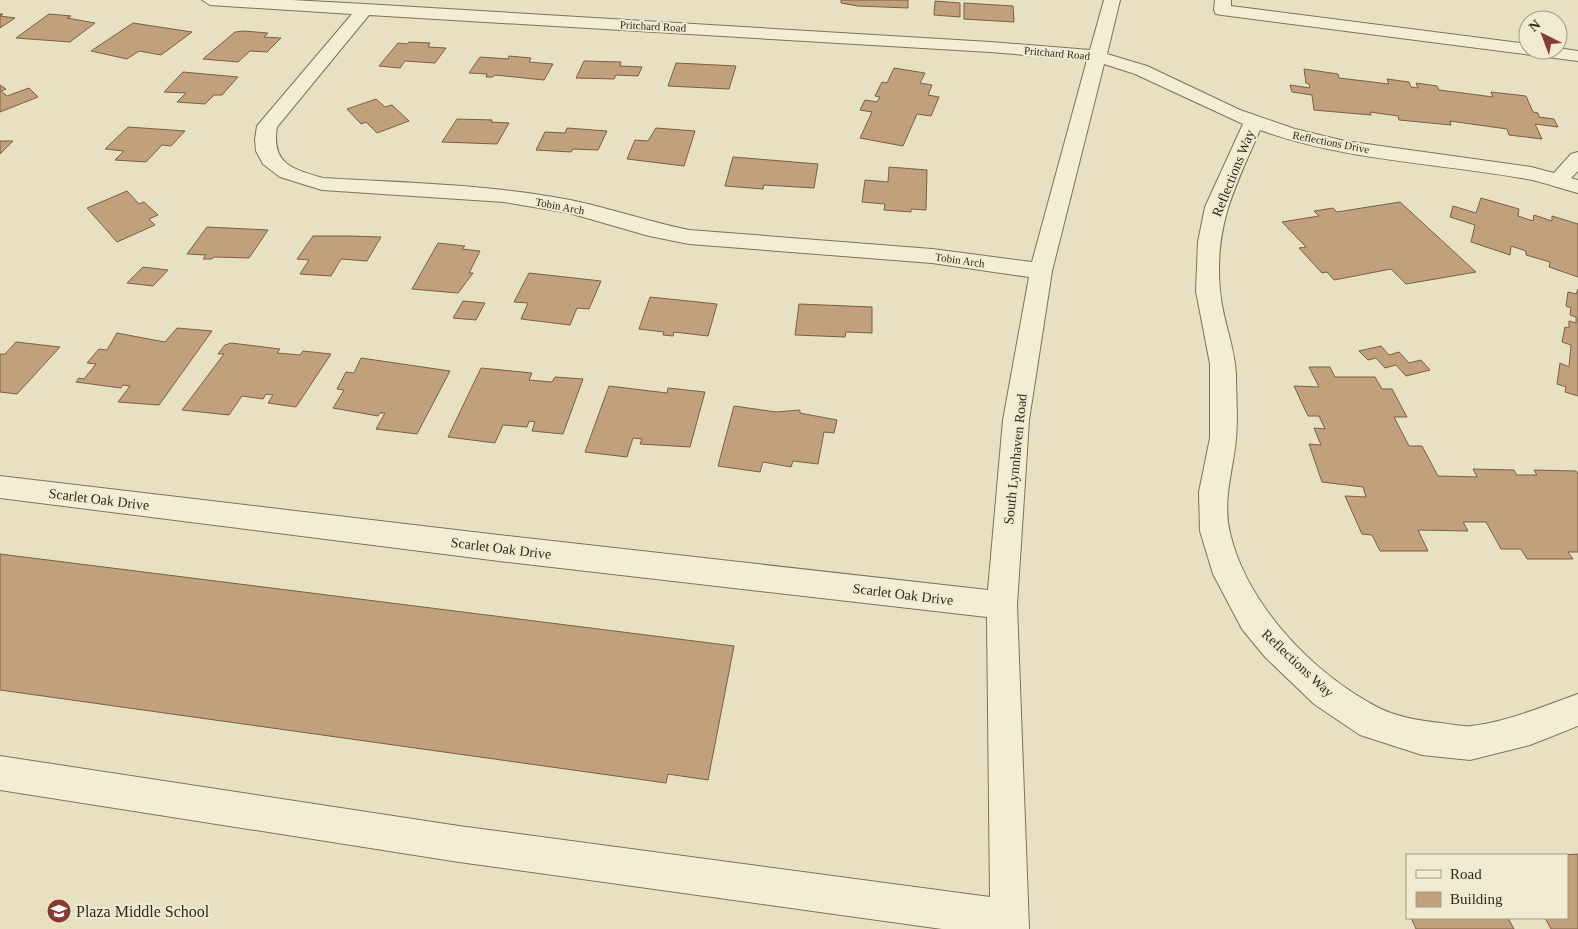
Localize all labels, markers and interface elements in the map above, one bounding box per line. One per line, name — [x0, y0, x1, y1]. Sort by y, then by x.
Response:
north arrow — [1518, 10, 1568, 60]
text: N — [1526, 17, 1543, 35]
street label: Pritchard Road — [620, 18, 687, 34]
street label: Pritchard Road — [1023, 44, 1091, 62]
street label: Reflections Way — [1209, 128, 1258, 219]
street label: Reflections Drive — [1292, 129, 1370, 155]
street label: Tobin Arch — [534, 195, 586, 217]
street label: Tobin Arch — [935, 251, 986, 269]
street label: South Lynnhaven Road — [1001, 393, 1030, 525]
street label: Scarlet Oak Drive — [48, 486, 150, 513]
street label: Scarlet Oak Drive — [450, 535, 552, 562]
street label: Scarlet Oak Drive — [852, 581, 954, 608]
street label: Reflections Way — [1259, 626, 1337, 700]
legend — [1406, 854, 1568, 919]
text: Road — [1450, 866, 1482, 882]
text: Building — [1450, 891, 1503, 907]
school or university icon: Plaza Middle School — [46, 898, 72, 924]
place label: Plaza Middle School — [76, 903, 210, 920]

